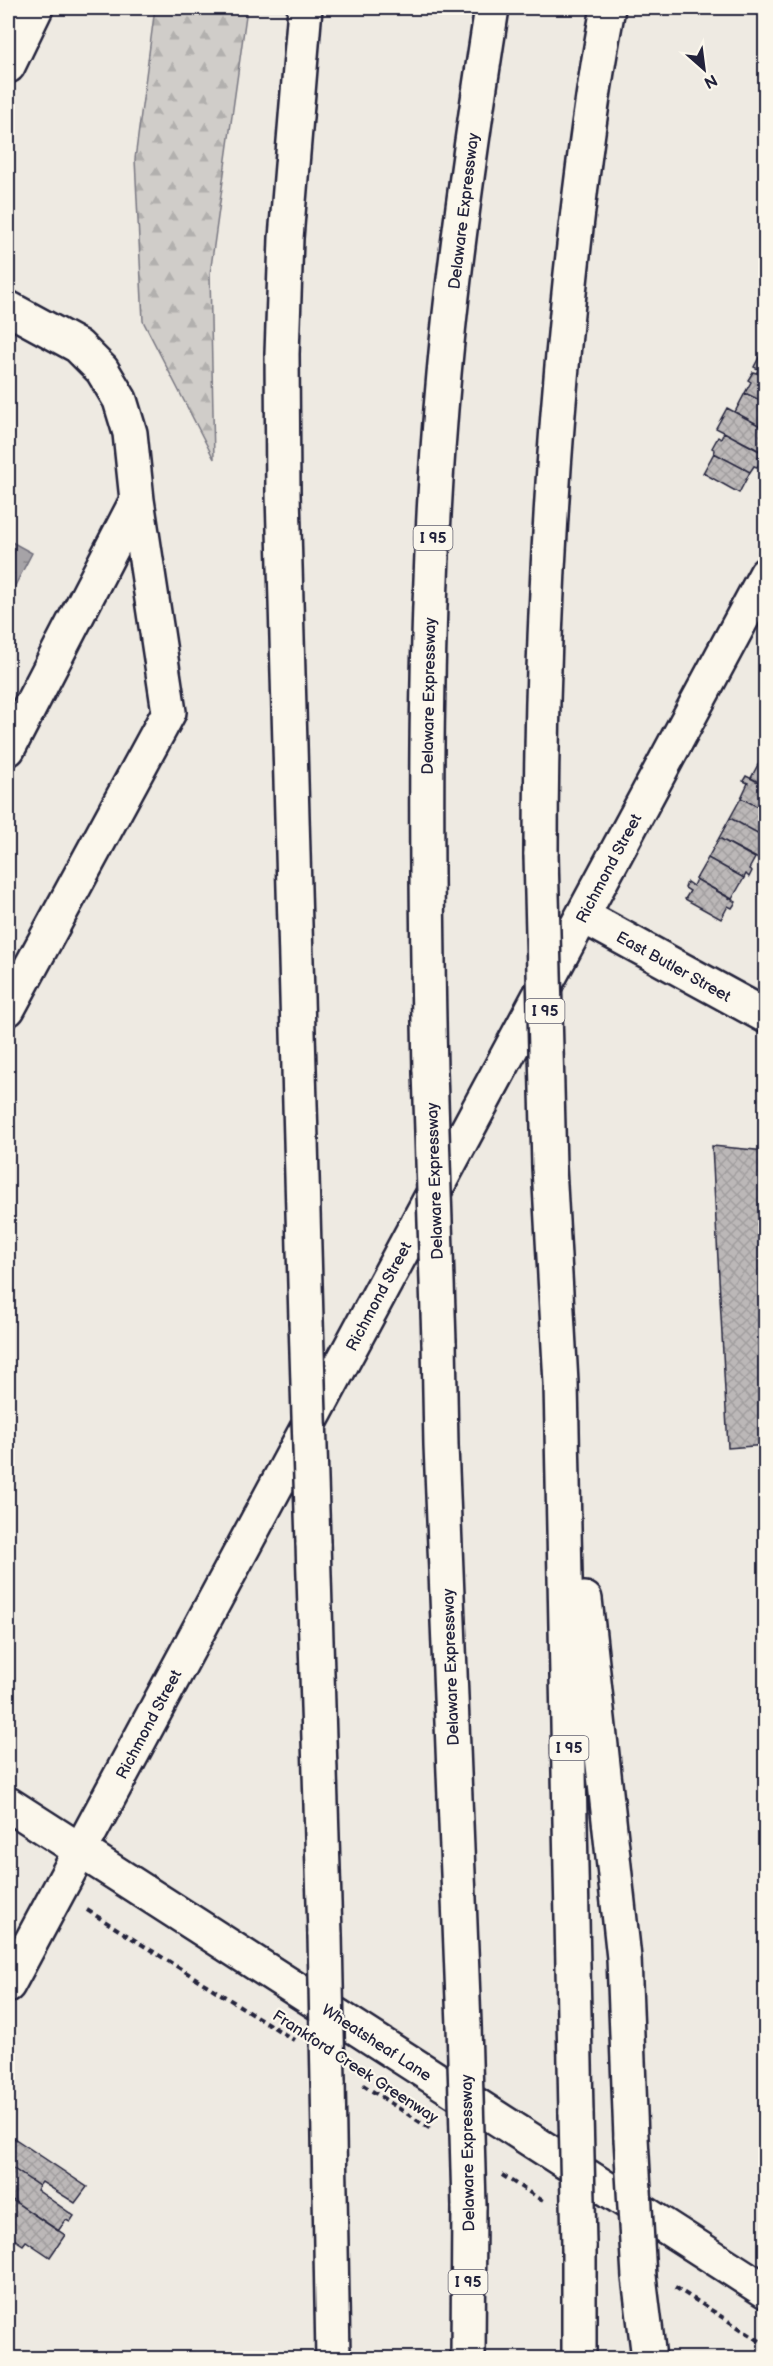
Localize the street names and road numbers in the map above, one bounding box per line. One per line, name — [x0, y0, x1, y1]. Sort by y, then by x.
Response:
street label: Delaware Expressway — [445, 131, 484, 290]
road number: I 95 — [414, 526, 452, 550]
street label: Delaware Expressway — [419, 616, 440, 775]
street label: Richmond Street — [573, 811, 646, 927]
street label: East Butler Street — [613, 928, 734, 1007]
road number: I 95 — [526, 999, 564, 1023]
street label: Delaware Expressway — [423, 1101, 448, 1260]
street label: Richmond Street — [343, 1239, 416, 1355]
street label: Delaware Expressway — [439, 1587, 464, 1746]
street label: Richmond Street — [113, 1667, 186, 1783]
road number: I 95 — [550, 1736, 588, 1760]
street label: Wheatsheaf Lane — [318, 2001, 435, 2086]
street label: Frankford Creek Greenway — [269, 2007, 442, 2128]
street label: Delaware Expressway — [458, 2073, 479, 2232]
road number: I 95 — [448, 2270, 488, 2294]

